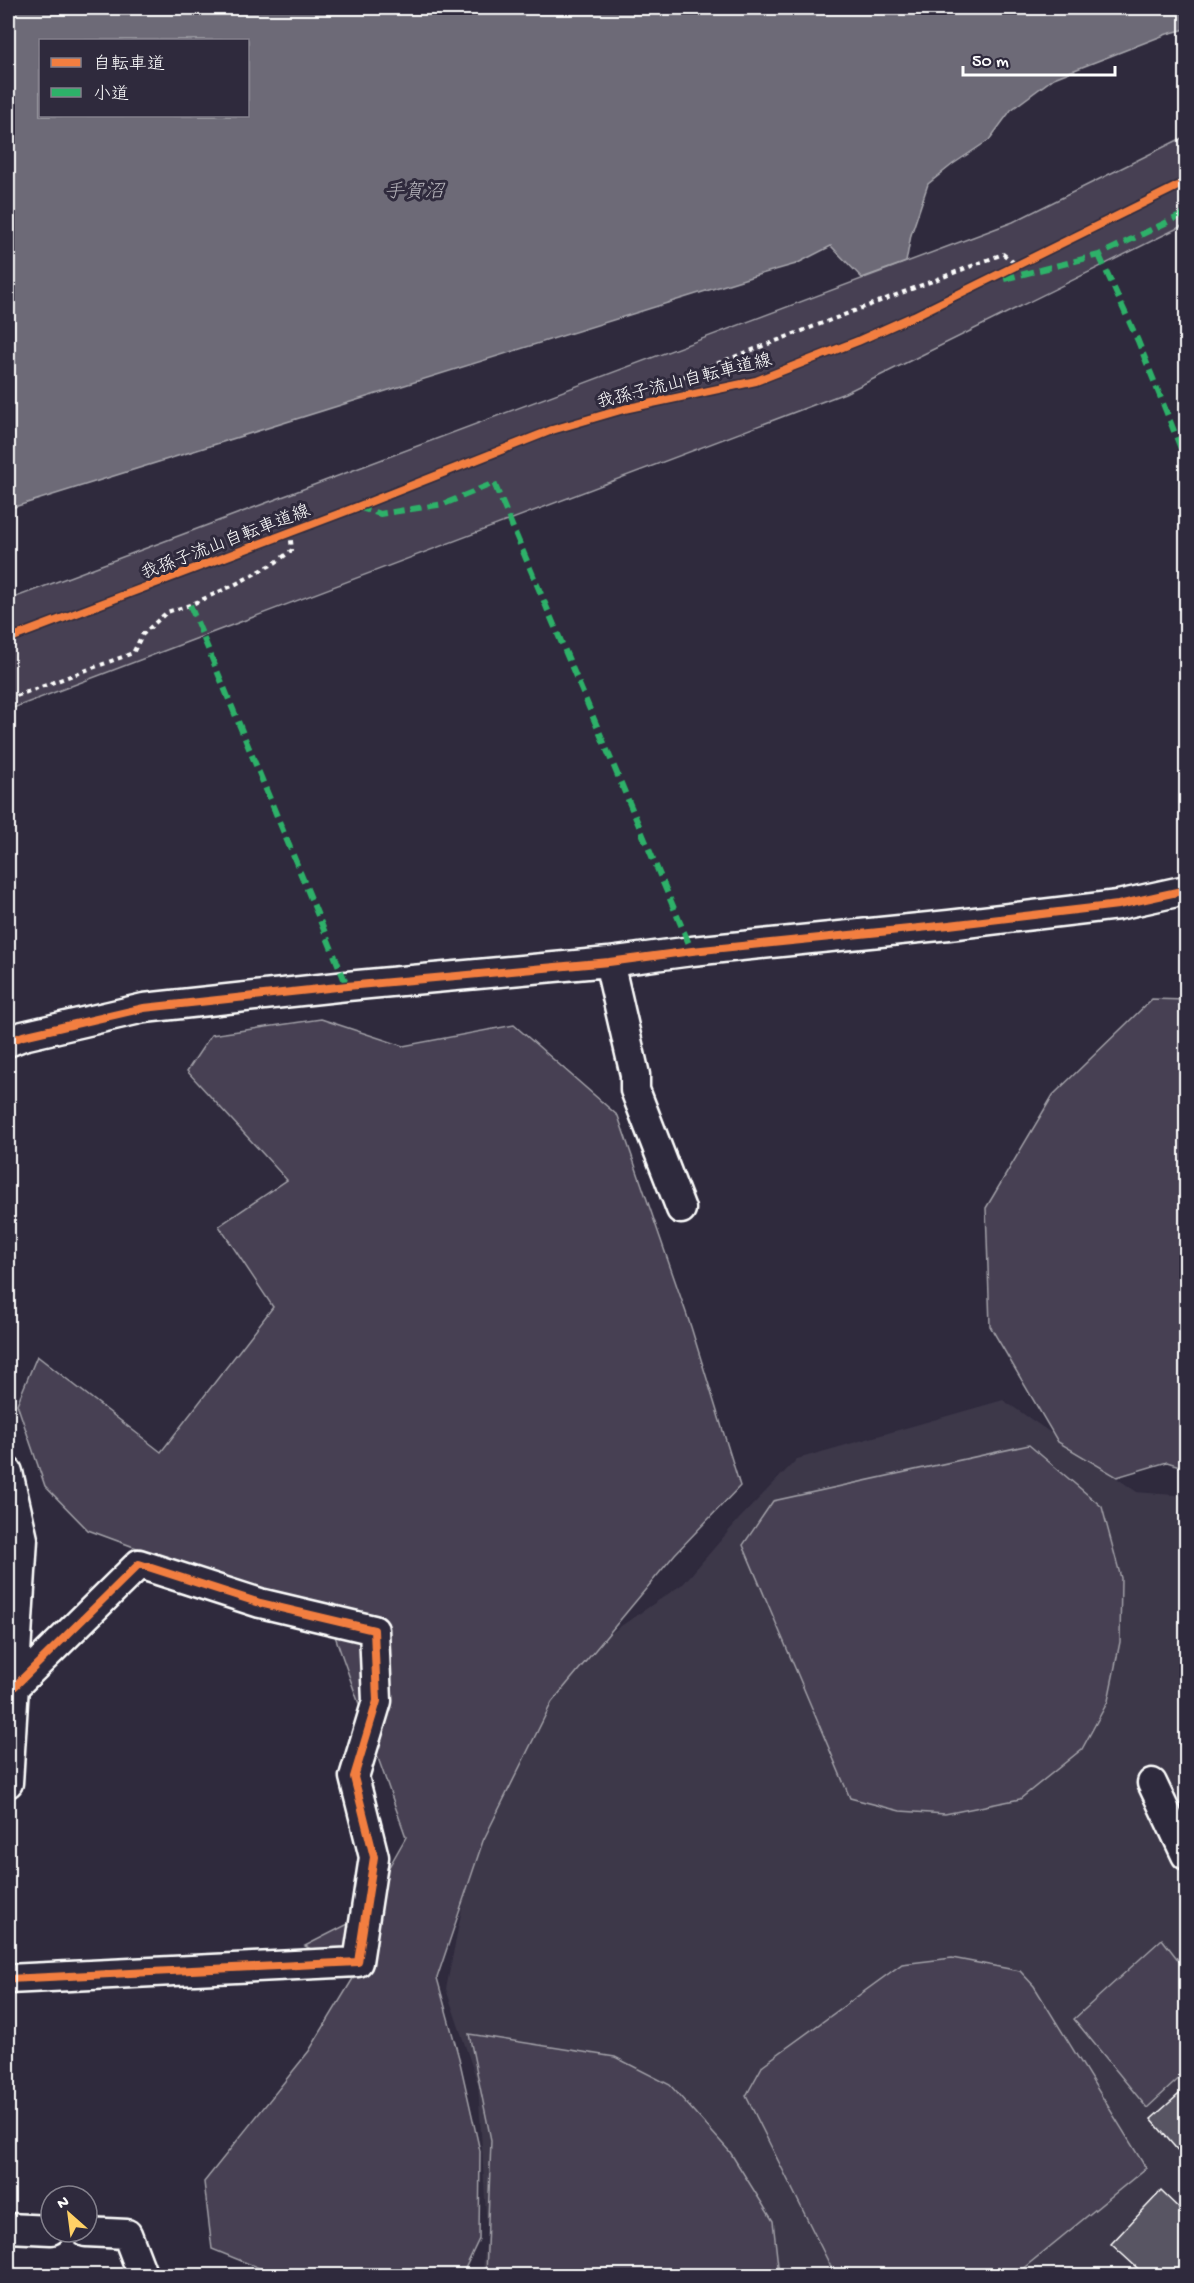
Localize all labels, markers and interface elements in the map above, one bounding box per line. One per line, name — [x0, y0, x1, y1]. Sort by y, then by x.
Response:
legend — [39, 39, 249, 117]
scale bar — [963, 39, 1114, 77]
text: 50 m — [972, 52, 1009, 73]
text: 自転車道 — [93, 54, 165, 76]
text: 小道 — [93, 84, 129, 106]
water label: 手賀沼 — [384, 180, 446, 205]
street label: 我孫子流山自転車道線 — [594, 349, 774, 414]
street label: 我孫子流山自転車道線 — [138, 500, 314, 585]
north arrow — [39, 2184, 99, 2244]
text: N — [55, 2193, 73, 2215]

